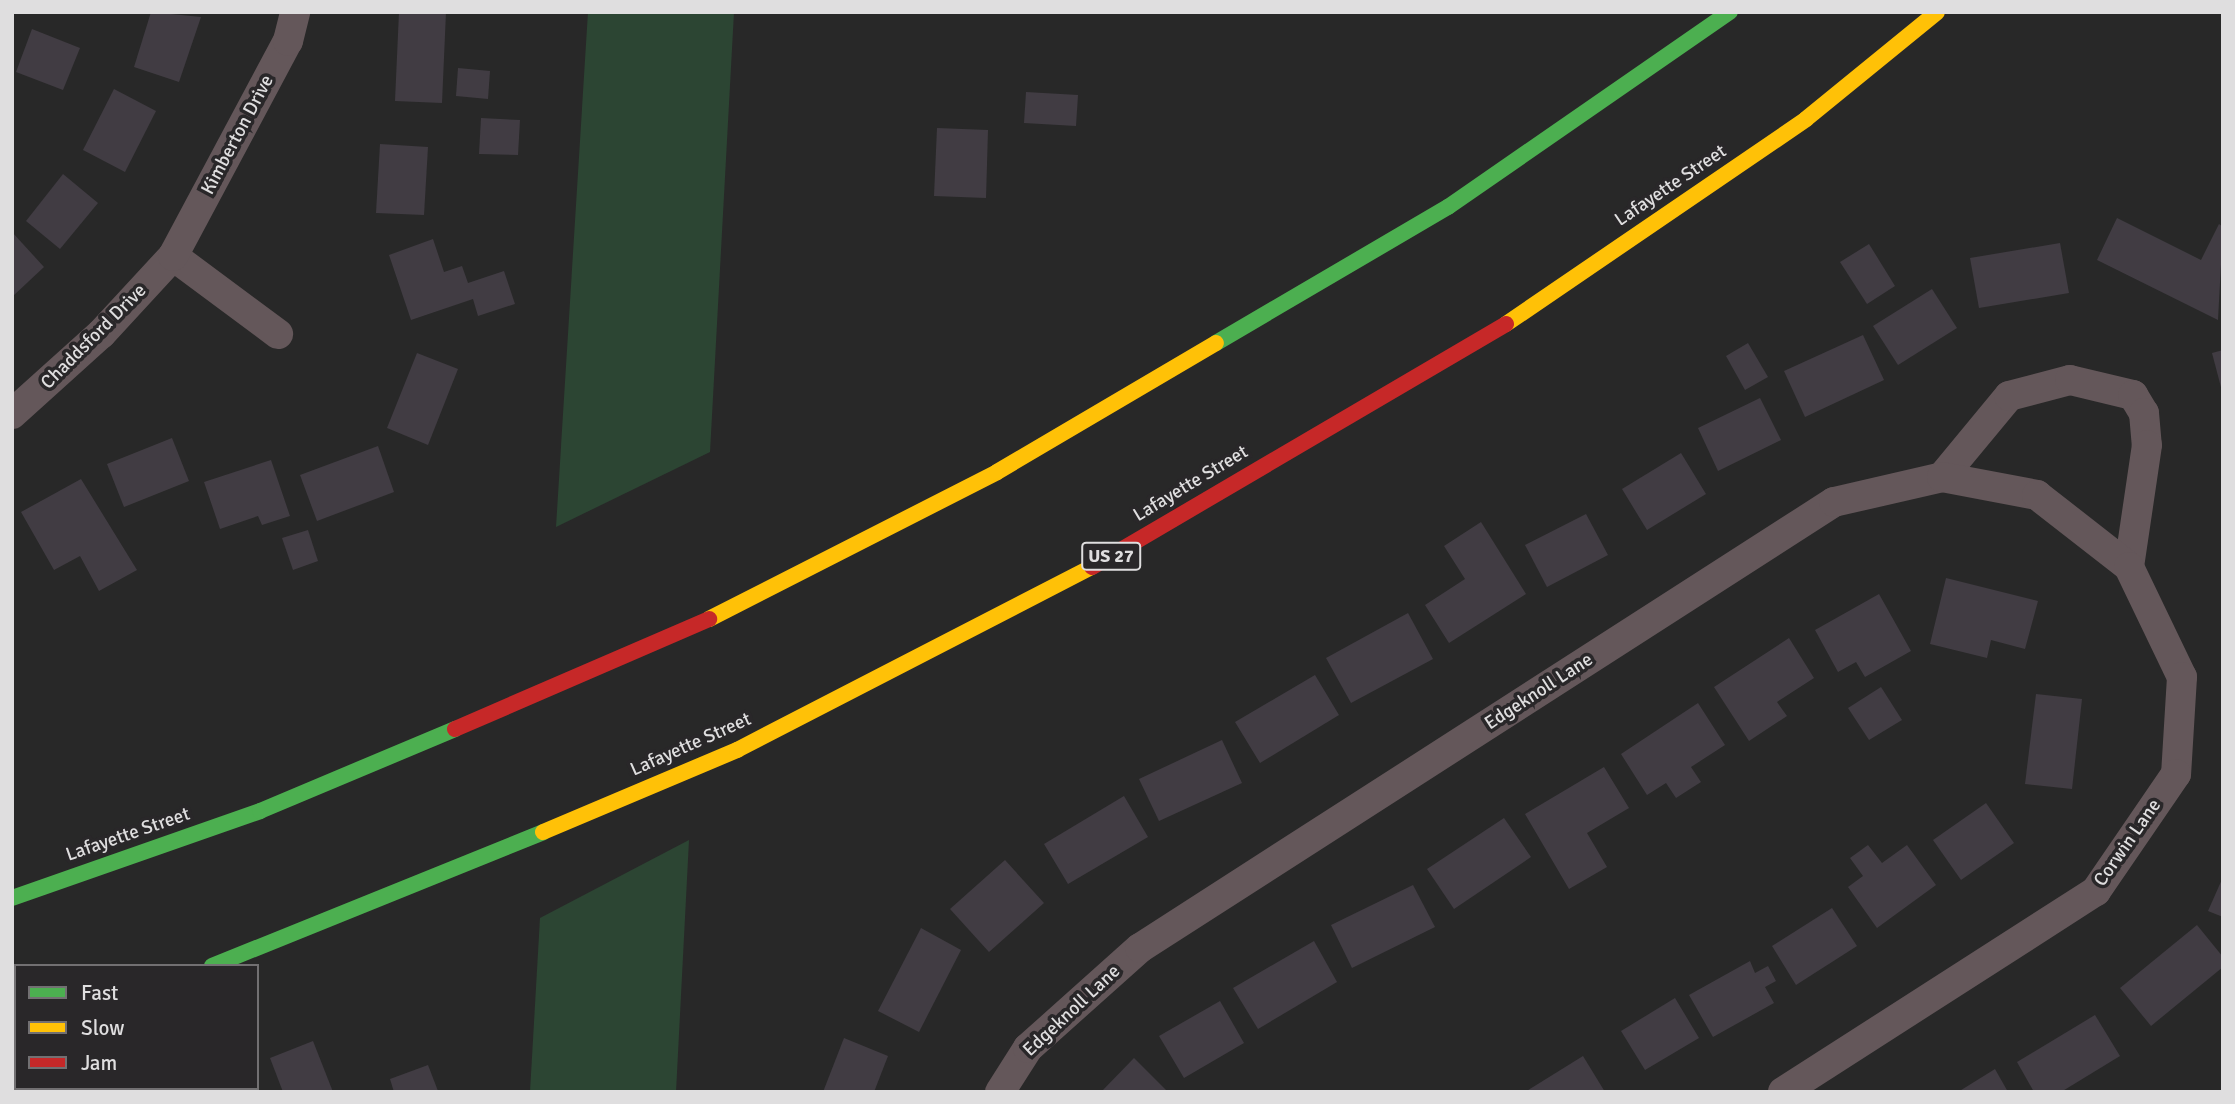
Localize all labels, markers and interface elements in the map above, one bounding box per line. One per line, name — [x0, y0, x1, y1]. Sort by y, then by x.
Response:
street label: Kimberton Drive — [197, 71, 279, 199]
street label: Lafayette Street — [1611, 140, 1731, 232]
street label: Chaddsford Drive — [37, 280, 151, 394]
street label: Lafayette Street — [1130, 441, 1252, 527]
road number: US 27 — [1080, 542, 1142, 570]
street label: Edgeknoll Lane — [1481, 649, 1597, 735]
street label: Lafayette Street — [627, 708, 755, 782]
street label: Corwin Lane — [2090, 795, 2166, 891]
street label: Lafayette Street — [63, 803, 193, 867]
street label: Edgeknoll Lane — [1019, 960, 1125, 1062]
legend — [14, 964, 259, 1090]
text: Fast — [81, 980, 118, 1006]
text: Slow — [81, 1015, 125, 1041]
text: Jam — [81, 1050, 117, 1076]

